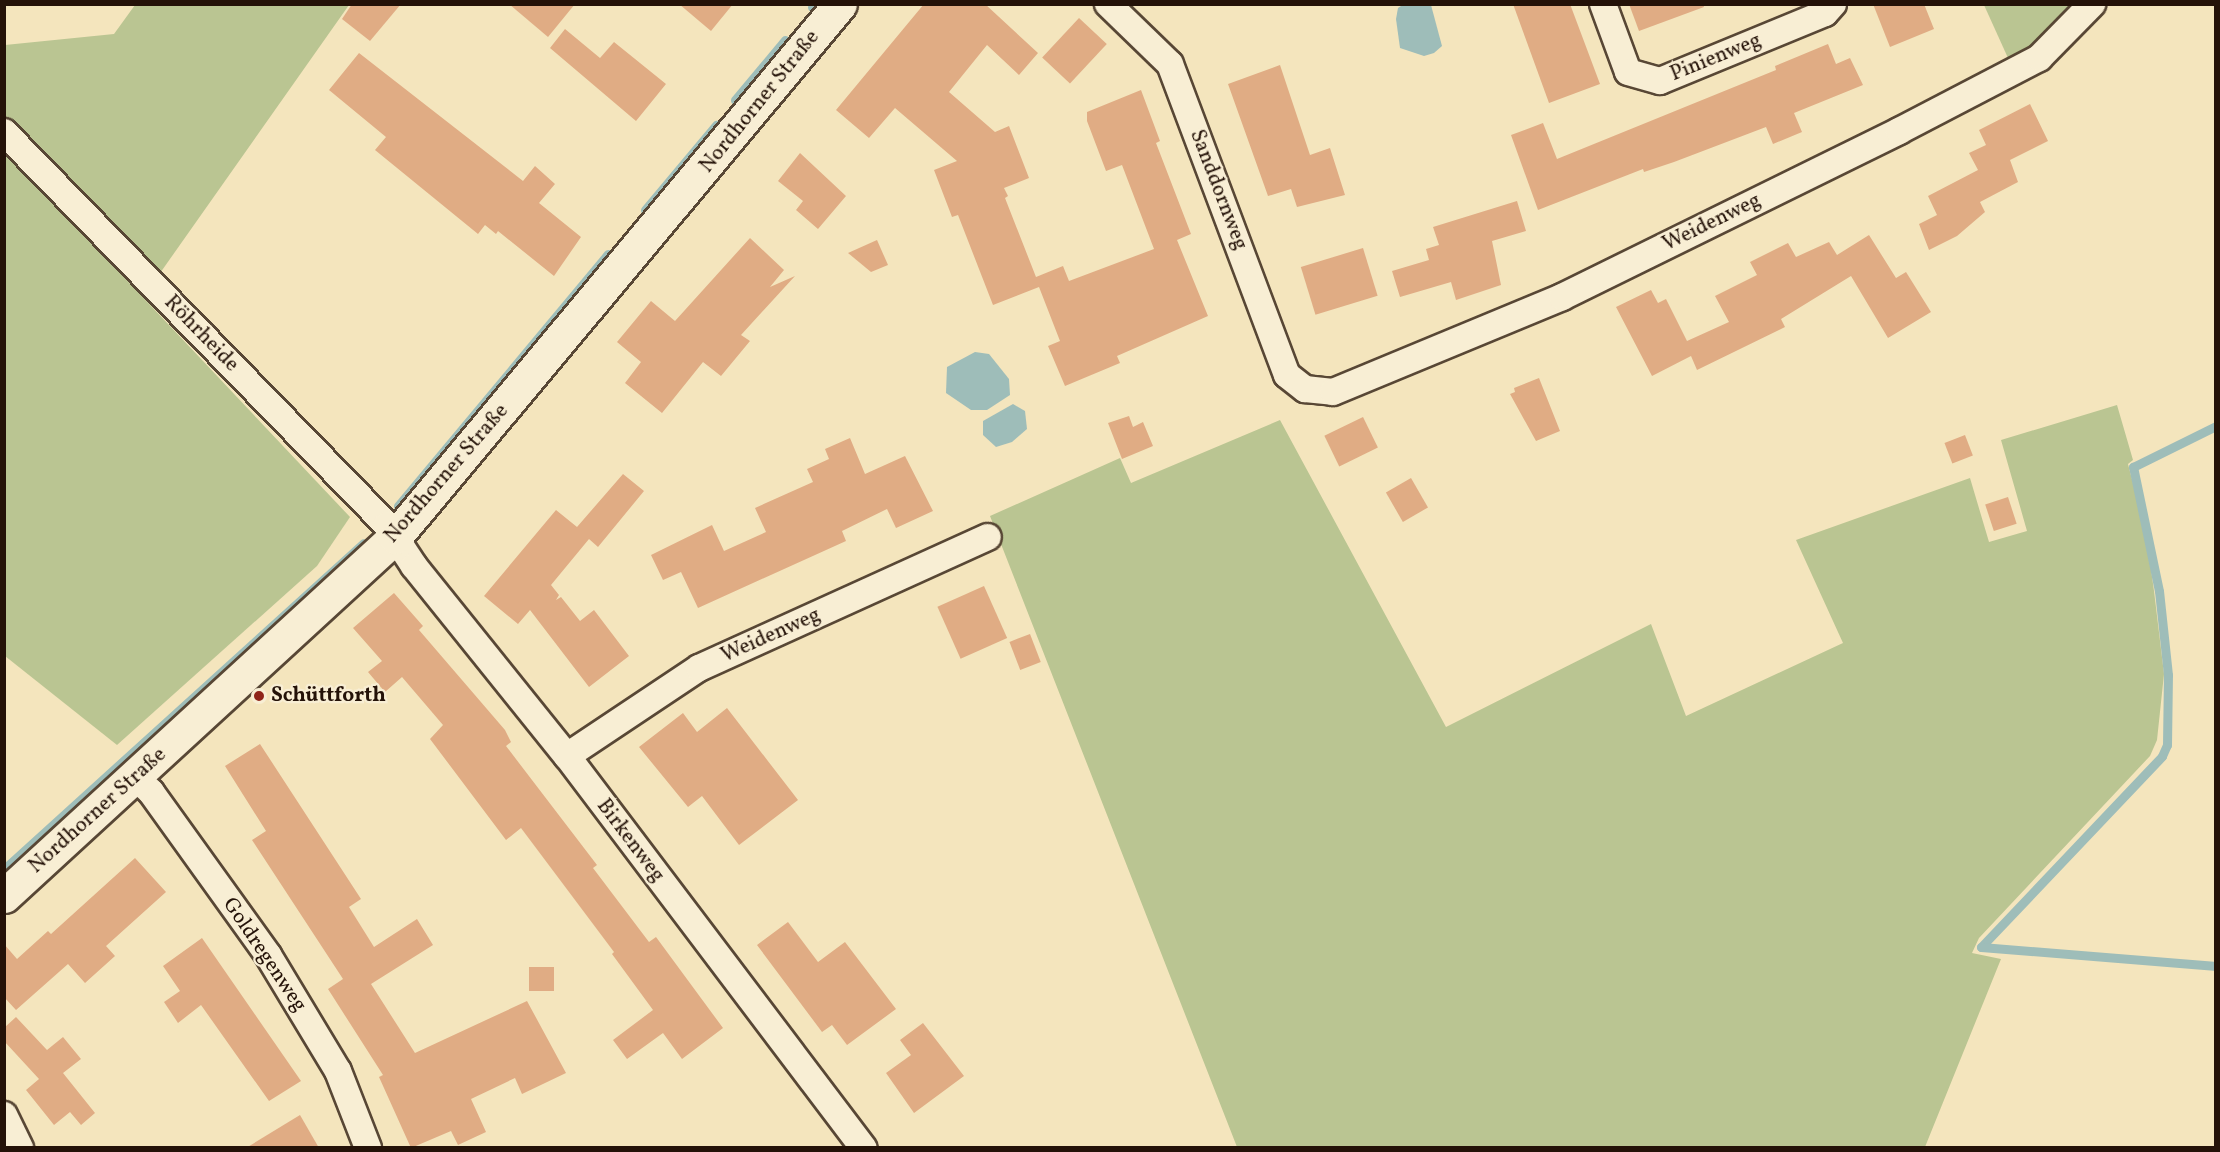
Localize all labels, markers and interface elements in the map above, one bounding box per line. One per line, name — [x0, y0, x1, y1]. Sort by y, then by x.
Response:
street label: Nordhorner Straße — [695, 26, 825, 178]
street label: Pinienweg — [1667, 28, 1765, 88]
street label: Sanddornweg — [1184, 126, 1252, 254]
street label: Weidenweg — [1659, 188, 1765, 258]
street label: Röhrheide — [158, 290, 244, 378]
street label: Nordhorner Straße — [380, 399, 514, 549]
street label: Weidenweg — [718, 603, 824, 669]
place label: Schüttforth — [271, 683, 386, 709]
marker: Schüttforth — [252, 689, 266, 703]
street label: Nordhorner Straße — [24, 743, 172, 879]
street label: Birkenweg — [591, 794, 669, 888]
street label: Goldregenweg — [217, 893, 311, 1017]

